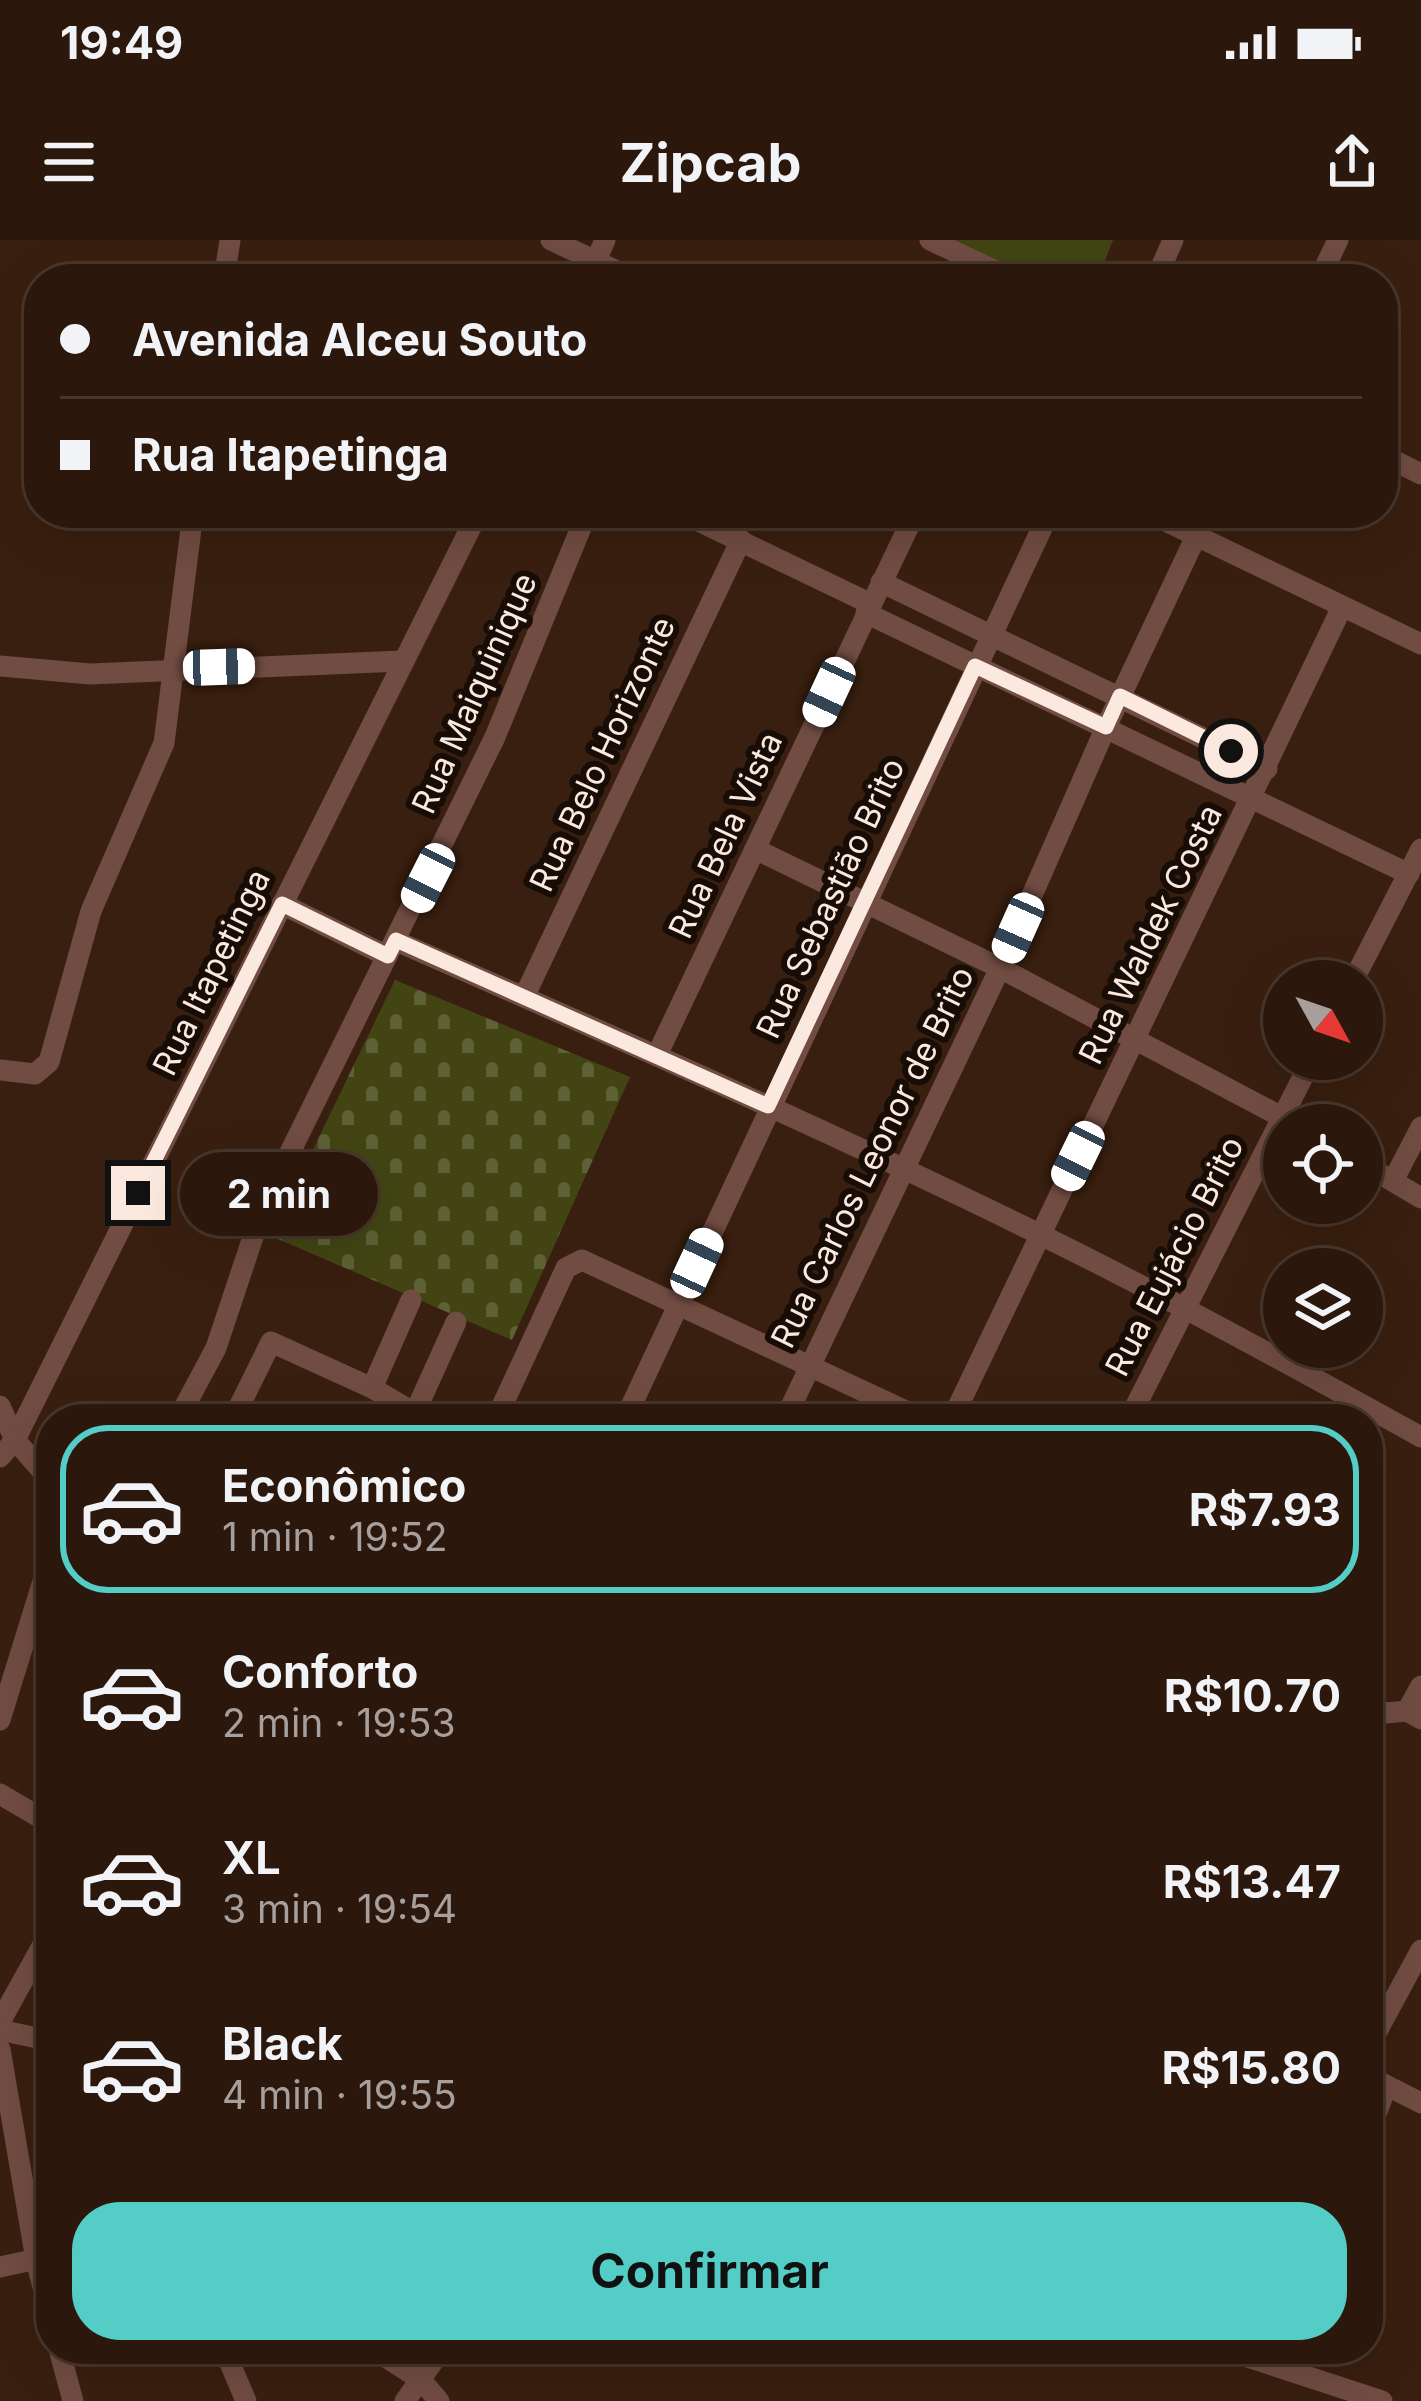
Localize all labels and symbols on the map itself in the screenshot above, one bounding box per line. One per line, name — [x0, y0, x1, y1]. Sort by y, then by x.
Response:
street label: Rua Maiquinique — [403, 567, 545, 819]
street label: Rua Belo Horizonte — [521, 610, 683, 898]
car — [182, 648, 256, 686]
car — [797, 652, 861, 732]
route start — [1204, 724, 1258, 778]
street label: Rua Bela Vista — [660, 726, 790, 944]
street label: Rua Sebastião Brito — [748, 752, 912, 1044]
street label: Rua Waldek Costa — [1070, 798, 1230, 1070]
car — [396, 838, 460, 918]
street label: Rua Itapetinga — [144, 863, 278, 1081]
car — [987, 888, 1049, 968]
street label: Rua Carlos Leonor de Brito — [762, 960, 982, 1354]
north arrow — [1263, 960, 1383, 1080]
car — [1046, 1116, 1110, 1196]
street label: Rua Eujácio Brito — [1096, 1130, 1252, 1382]
callout: 2 min — [180, 1151, 378, 1235]
route end — [111, 1166, 165, 1220]
car — [665, 1223, 729, 1303]

